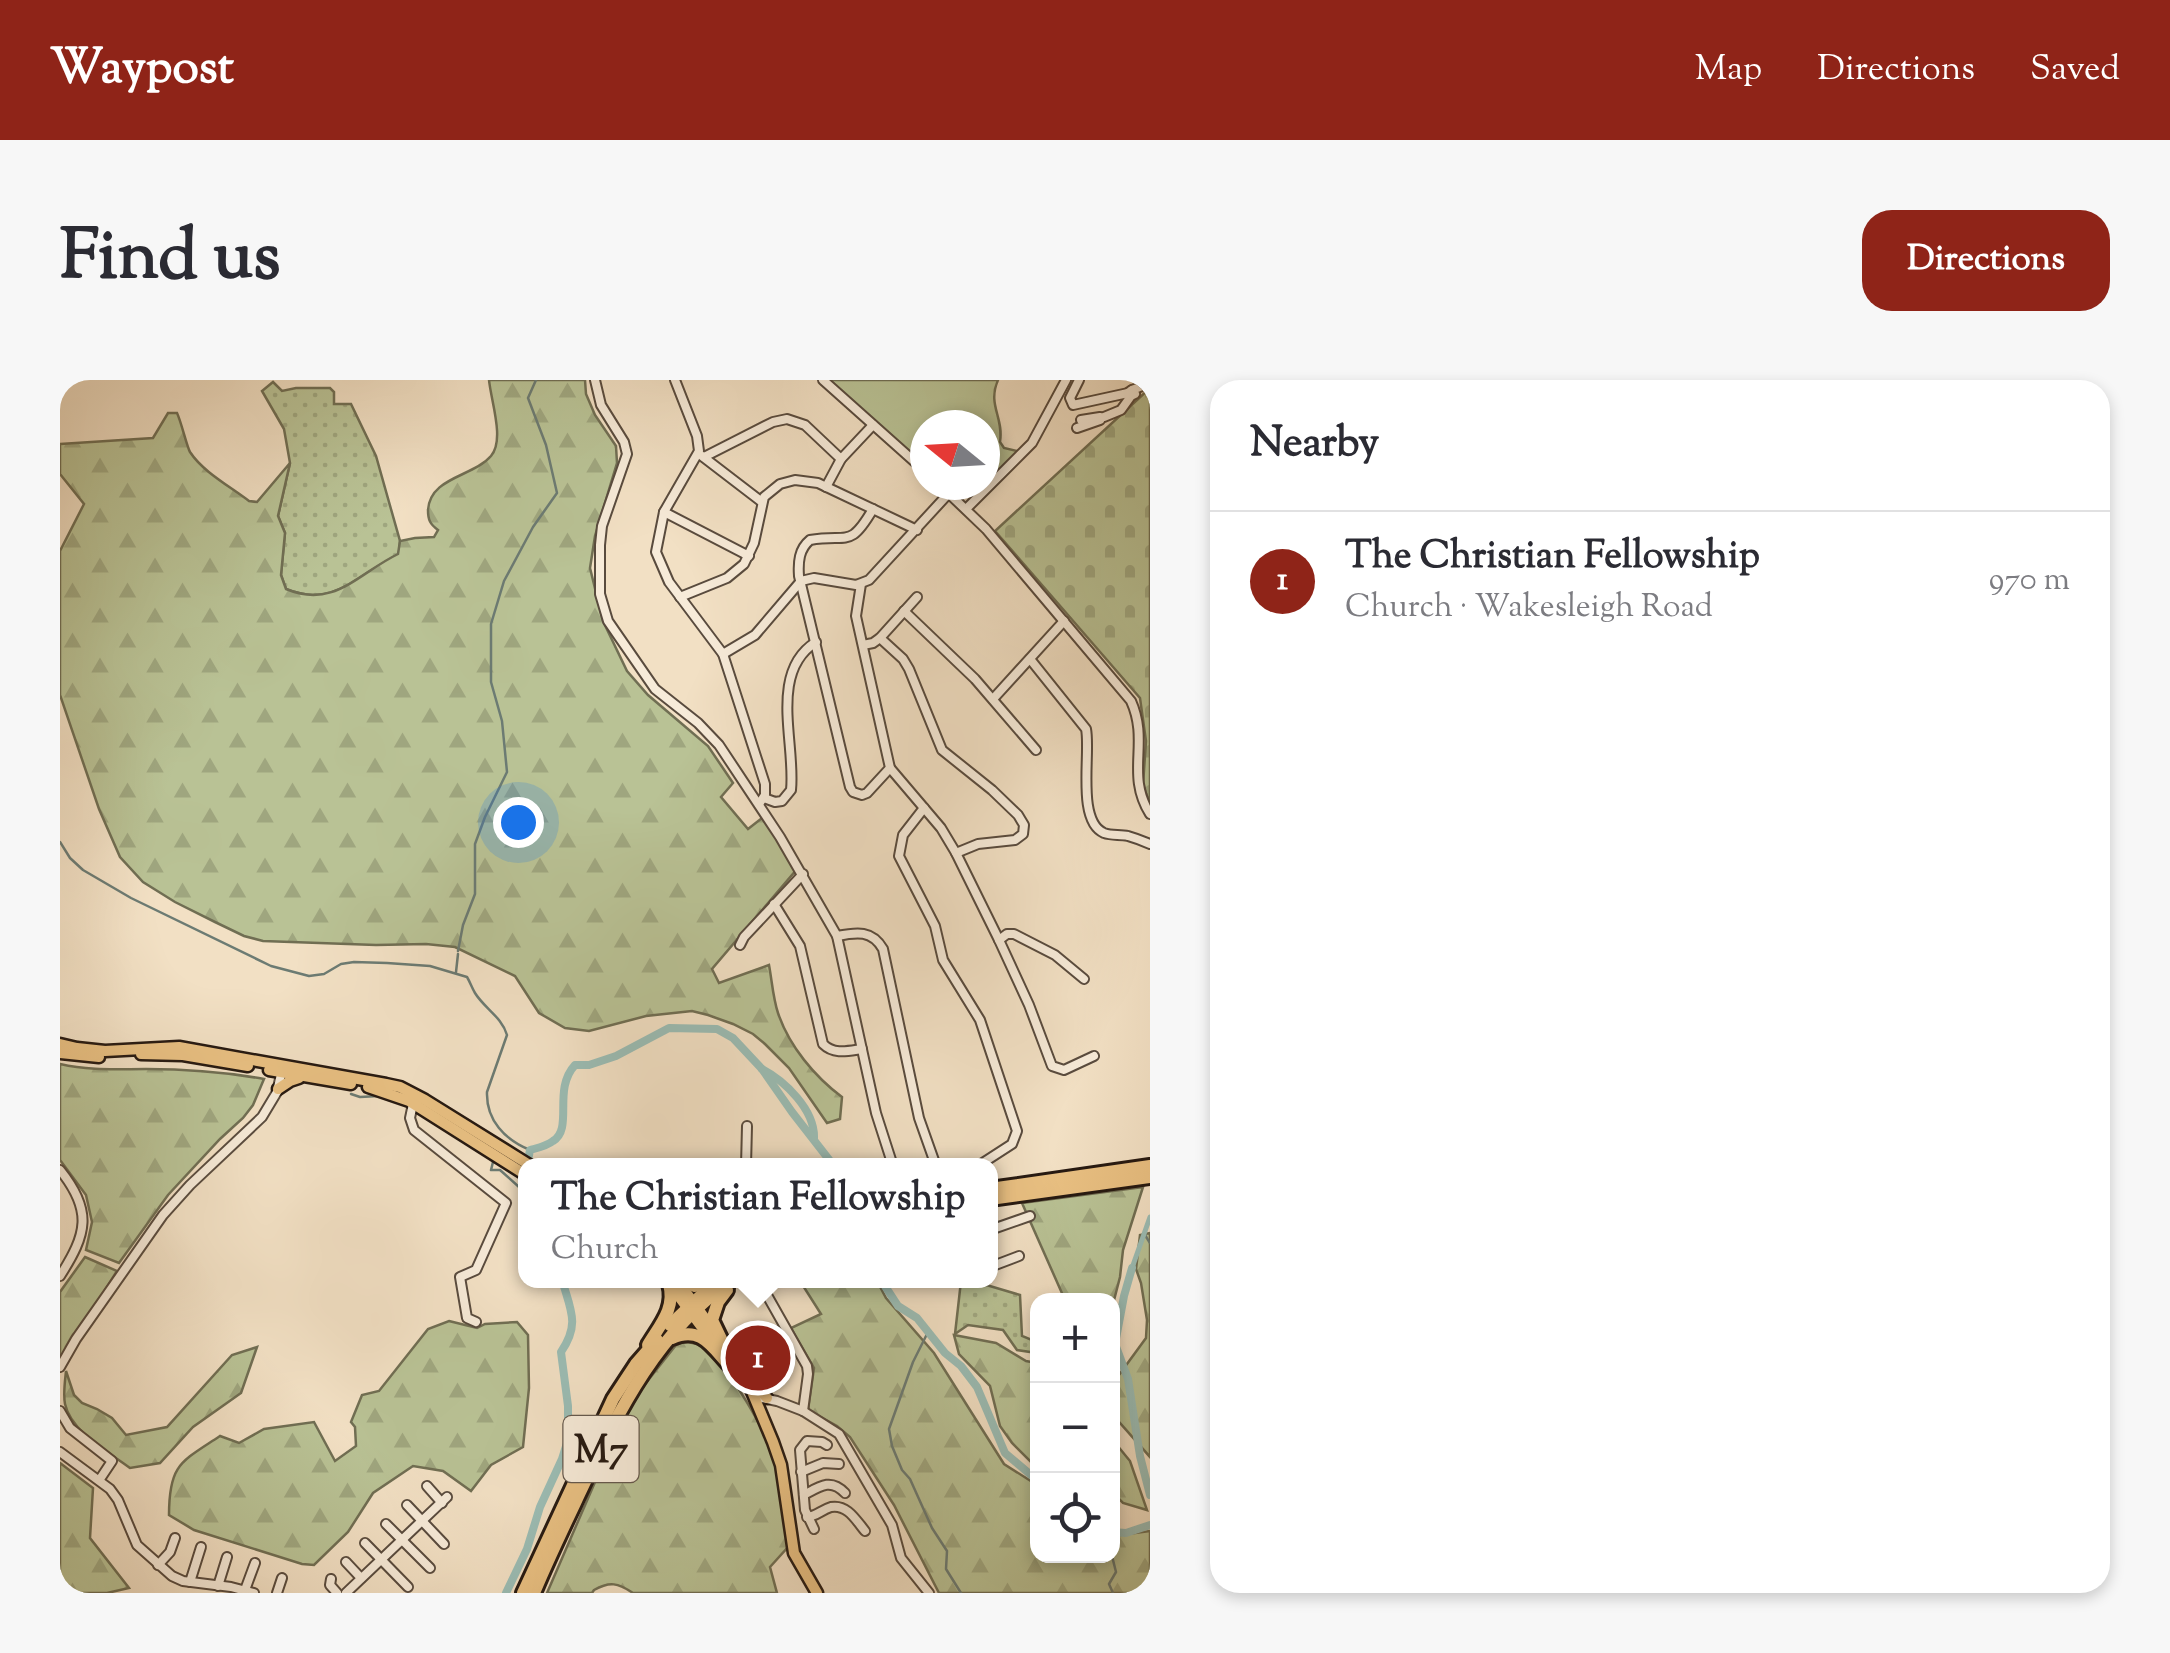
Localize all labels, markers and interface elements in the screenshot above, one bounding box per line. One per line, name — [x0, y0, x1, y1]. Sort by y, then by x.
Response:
text: Waypost — [50, 36, 234, 105]
text: Map — [1695, 45, 1762, 96]
text: Directions — [1817, 45, 1975, 96]
text: Saved — [2030, 45, 2120, 96]
text: Find us — [60, 210, 281, 310]
button: Directions — [1862, 210, 2110, 311]
north arrow — [910, 410, 1000, 500]
text: Nearby — [1250, 415, 1379, 475]
text: The Christian Fellowship — [1345, 531, 1760, 585]
text: 1 — [1277, 558, 1288, 604]
text: 970 m — [1989, 558, 2070, 604]
text: Church · Wakesleigh Road — [1345, 585, 1713, 631]
your location — [493, 797, 544, 848]
popup — [518, 1158, 998, 1288]
text: The Christian Fellowship — [551, 1173, 965, 1227]
text: Church — [551, 1227, 658, 1273]
map controls — [1030, 1293, 1120, 1563]
button: + — [1030, 1293, 1120, 1383]
pin: 1 — [726, 1320, 790, 1396]
button: − — [1030, 1383, 1120, 1473]
road number: M7 — [564, 1416, 638, 1482]
button: locate — [1030, 1473, 1120, 1563]

